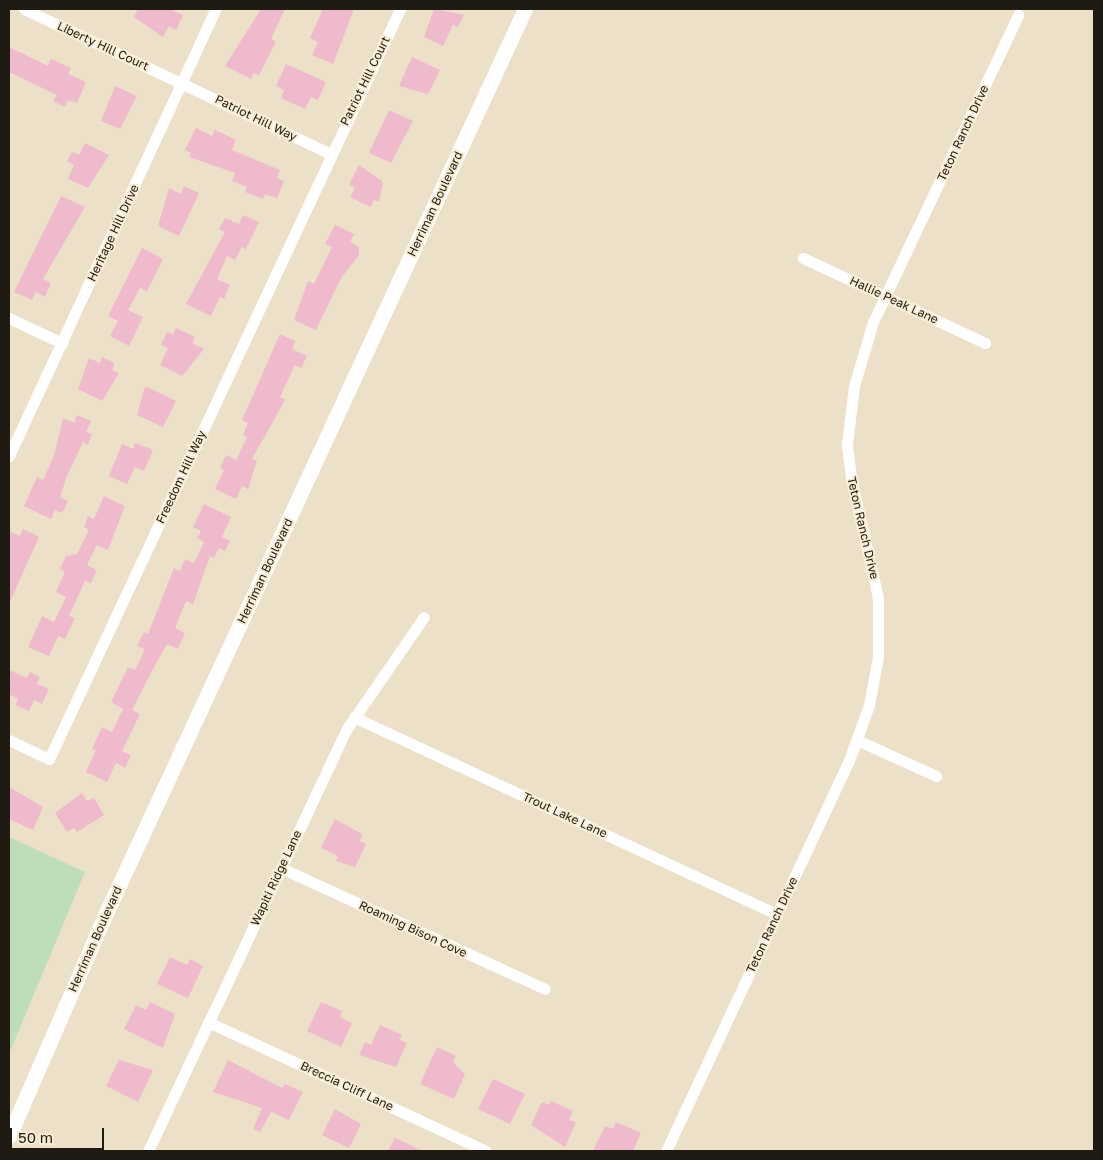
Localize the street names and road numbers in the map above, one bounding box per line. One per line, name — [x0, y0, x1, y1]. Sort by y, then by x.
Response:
street label: Liberty Hill Court — [55, 18, 151, 74]
street label: Patriot Hill Court — [337, 34, 393, 128]
street label: Teton Ranch Drive — [934, 83, 992, 183]
street label: Patriot Hill Way — [213, 92, 299, 144]
street label: Herriman Boulevard — [404, 149, 466, 259]
street label: Heritage Hill Drive — [84, 182, 142, 284]
street label: Hallie Peak Lane — [847, 273, 941, 327]
street label: Freedom Hill Way — [153, 428, 209, 526]
street label: Teton Ranch Drive — [844, 475, 882, 581]
street label: Herriman Boulevard — [234, 516, 296, 626]
street label: Trout Lake Lane — [520, 789, 610, 841]
street label: Wapiti Ridge Lane — [248, 828, 304, 928]
street label: Teton Ranch Drive — [743, 875, 801, 975]
street label: Herriman Boulevard — [65, 884, 125, 994]
street label: Roaming Bison Cove — [357, 898, 469, 960]
street label: Breccia Cliff Lane — [298, 1058, 396, 1114]

